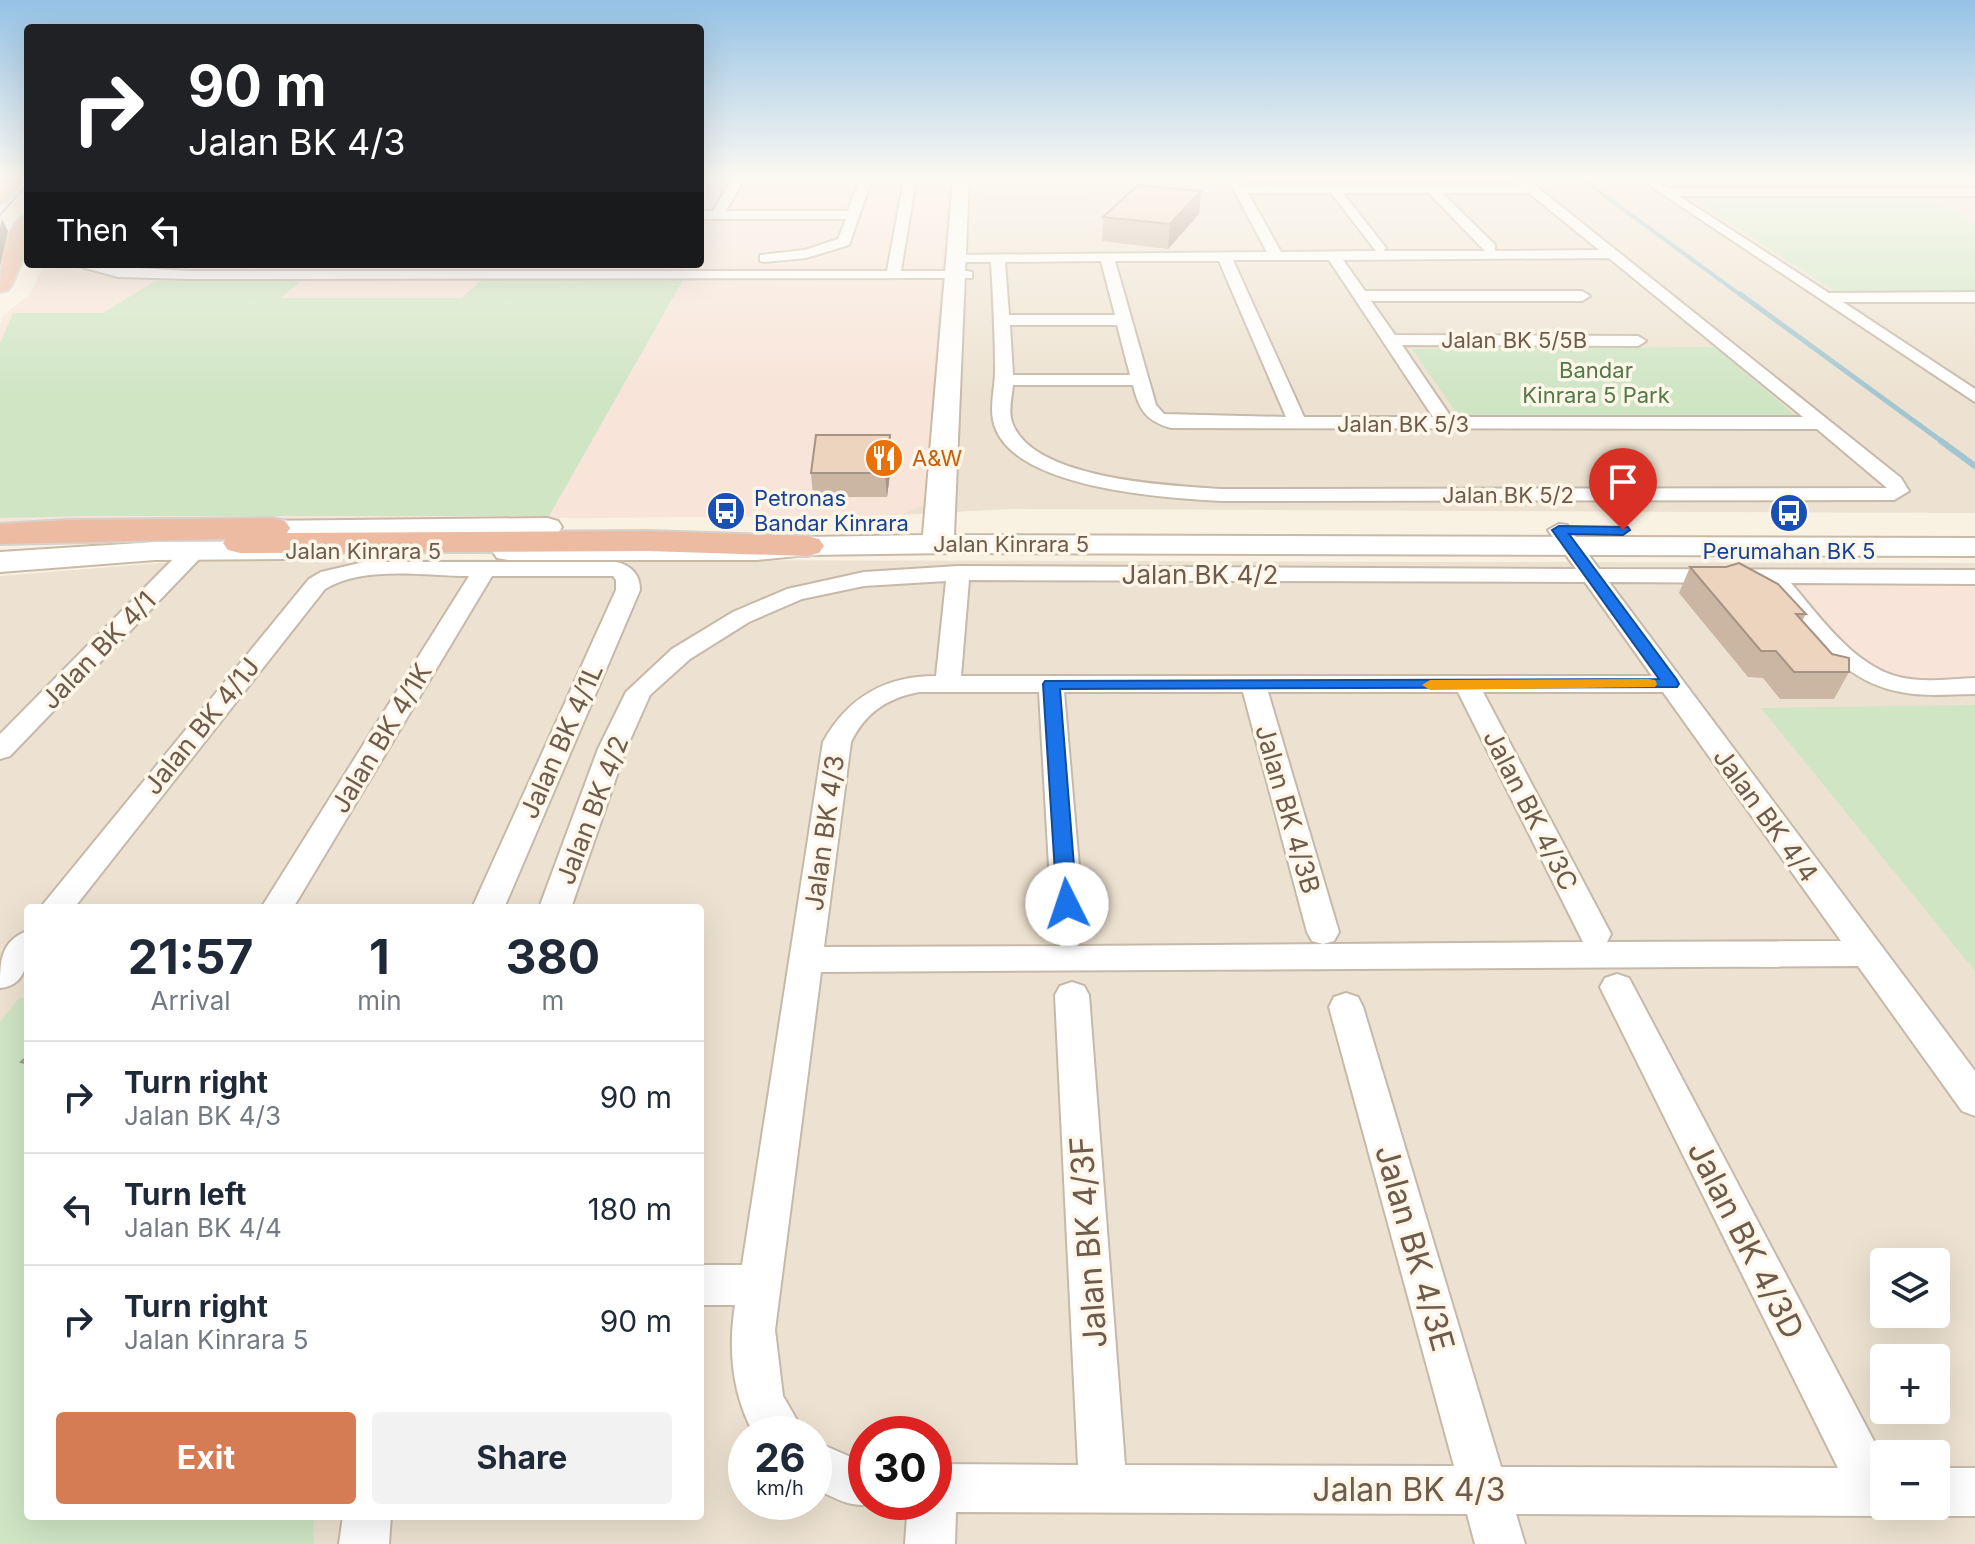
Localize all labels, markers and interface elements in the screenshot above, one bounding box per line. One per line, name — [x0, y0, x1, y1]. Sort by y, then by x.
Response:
text: 90 m — [188, 52, 327, 120]
icon: right — [56, 56, 160, 160]
text: Jalan BK 4/3 — [188, 120, 405, 164]
icon: left — [144, 208, 188, 252]
text: Then — [56, 212, 128, 248]
street label: Jalan BK 5/5B — [1441, 327, 1587, 353]
park label: Bandar Kinrara 5 Park — [1522, 357, 1670, 408]
street label: Jalan BK 5/3 — [1337, 411, 1469, 437]
restaurant icon: A&W — [863, 437, 905, 479]
place label: A&W — [912, 445, 962, 471]
pin — [1589, 448, 1657, 530]
icon: arrive — [1601, 460, 1645, 504]
street label: Jalan BK 5/2 — [1442, 482, 1574, 508]
place label: Petronas Bandar Kinrara — [754, 485, 909, 536]
bus stop icon: Petronas Bandar Kinrara — [705, 490, 747, 532]
bus stop icon: Perumahan BK 5 — [1768, 492, 1810, 534]
street label: Jalan Kinrara 5 — [933, 531, 1089, 557]
street label: Jalan Kinrara 5 — [285, 538, 441, 564]
place label: Perumahan BK 5 — [1703, 538, 1875, 564]
street label: Jalan BK 4/2 — [1122, 559, 1278, 590]
street label: Jalan BK 4/1 — [34, 585, 162, 715]
street label: Jalan BK 4/1J — [137, 652, 265, 800]
street label: Jalan BK 4/1K — [324, 658, 438, 818]
street label: Jalan BK 4/1L — [513, 659, 609, 823]
street label: Jalan BK 4/3B — [1249, 721, 1327, 897]
street label: Jalan BK 4/3C — [1477, 725, 1585, 895]
street label: Jalan BK 4/2 — [549, 731, 635, 889]
street label: Jalan BK 4/4 — [1707, 742, 1825, 888]
street label: Jalan BK 4/3 — [798, 753, 850, 913]
position arrow — [1025, 862, 1109, 946]
text: 21:57 — [128, 927, 253, 986]
text: 1 — [369, 927, 390, 986]
text: 380 — [506, 927, 600, 986]
text: Arrival — [151, 985, 231, 1016]
text: min — [357, 985, 402, 1016]
text: m — [541, 985, 564, 1016]
text: Turn right — [124, 1064, 268, 1100]
icon: right — [56, 1075, 100, 1119]
text: 90 m — [600, 1079, 672, 1115]
text: Jalan BK 4/3 — [124, 1100, 281, 1131]
street label: Jalan BK 4/3F — [1061, 1135, 1115, 1349]
street label: Jalan BK 4/3D — [1680, 1135, 1812, 1345]
street label: Jalan BK 4/3E — [1367, 1140, 1463, 1356]
text: Turn left — [124, 1176, 246, 1212]
icon: left — [56, 1187, 100, 1231]
text: 180 m — [588, 1191, 672, 1227]
text: Jalan BK 4/4 — [124, 1212, 282, 1243]
map controls — [1870, 1248, 1950, 1520]
button: layers — [1870, 1248, 1950, 1328]
text: Turn right — [124, 1288, 268, 1324]
icon: right — [56, 1299, 100, 1343]
text: 90 m — [600, 1303, 672, 1339]
text: Jalan Kinrara 5 — [124, 1324, 308, 1355]
button: + — [1870, 1344, 1950, 1424]
button: Exit — [56, 1412, 356, 1504]
button: Share — [372, 1412, 672, 1504]
speed limit sign: 30 — [848, 1416, 952, 1520]
text: 26 — [754, 1433, 806, 1482]
button: − — [1870, 1440, 1950, 1520]
street label: Jalan BK 4/3 — [1312, 1470, 1506, 1509]
text: km/h — [756, 1476, 804, 1500]

